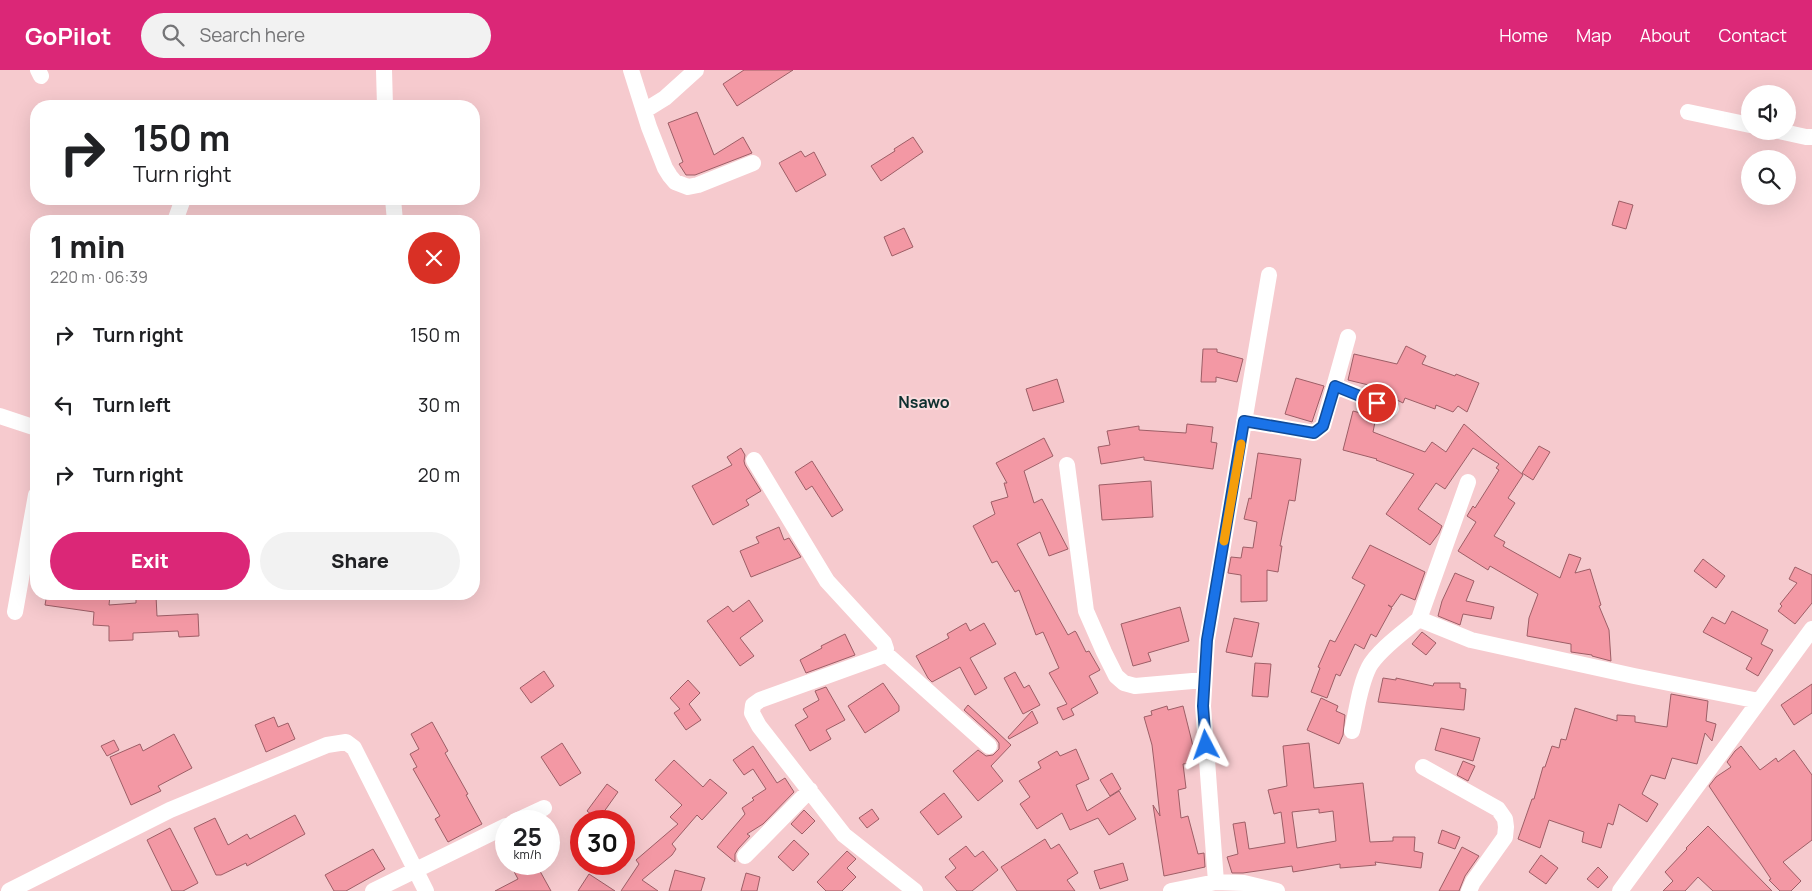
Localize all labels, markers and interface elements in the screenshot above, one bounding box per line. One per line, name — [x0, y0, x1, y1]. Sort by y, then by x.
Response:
search box — [141, 13, 491, 58]
text: GoPilot — [25, 19, 111, 52]
icon: search — [159, 21, 187, 49]
text: Search here — [199, 22, 305, 48]
text: Home — [1499, 23, 1548, 47]
text: Map — [1576, 23, 1612, 47]
text: About — [1640, 23, 1690, 47]
text: Contact — [1718, 23, 1787, 47]
map controls — [1741, 85, 1796, 205]
button: sound — [1741, 85, 1796, 140]
text: 150 m — [133, 114, 230, 162]
icon: right — [50, 120, 115, 185]
button: search — [1741, 150, 1796, 205]
text: Turn right — [133, 159, 231, 189]
text: 1 min — [50, 226, 125, 267]
button: close — [408, 232, 460, 284]
text: 220 m · 06:39 — [50, 266, 148, 288]
icon: right — [50, 321, 78, 349]
text: Turn right — [93, 322, 183, 348]
text: 150 m — [410, 322, 460, 348]
pin — [1356, 382, 1398, 424]
icon: arrive — [1363, 389, 1391, 417]
icon: left — [50, 391, 78, 419]
district label: Nsawo — [898, 391, 950, 413]
text: Turn left — [93, 392, 171, 418]
text: 30 m — [418, 392, 460, 418]
icon: right — [50, 461, 78, 489]
text: Turn right — [93, 462, 183, 488]
text: 20 m — [418, 462, 460, 488]
button: Exit — [50, 532, 250, 590]
button: Share — [260, 532, 460, 590]
position arrow — [1179, 718, 1231, 770]
speed limit sign: 30 — [570, 810, 635, 875]
text: 25 — [513, 819, 542, 854]
text: km/h — [514, 846, 541, 863]

